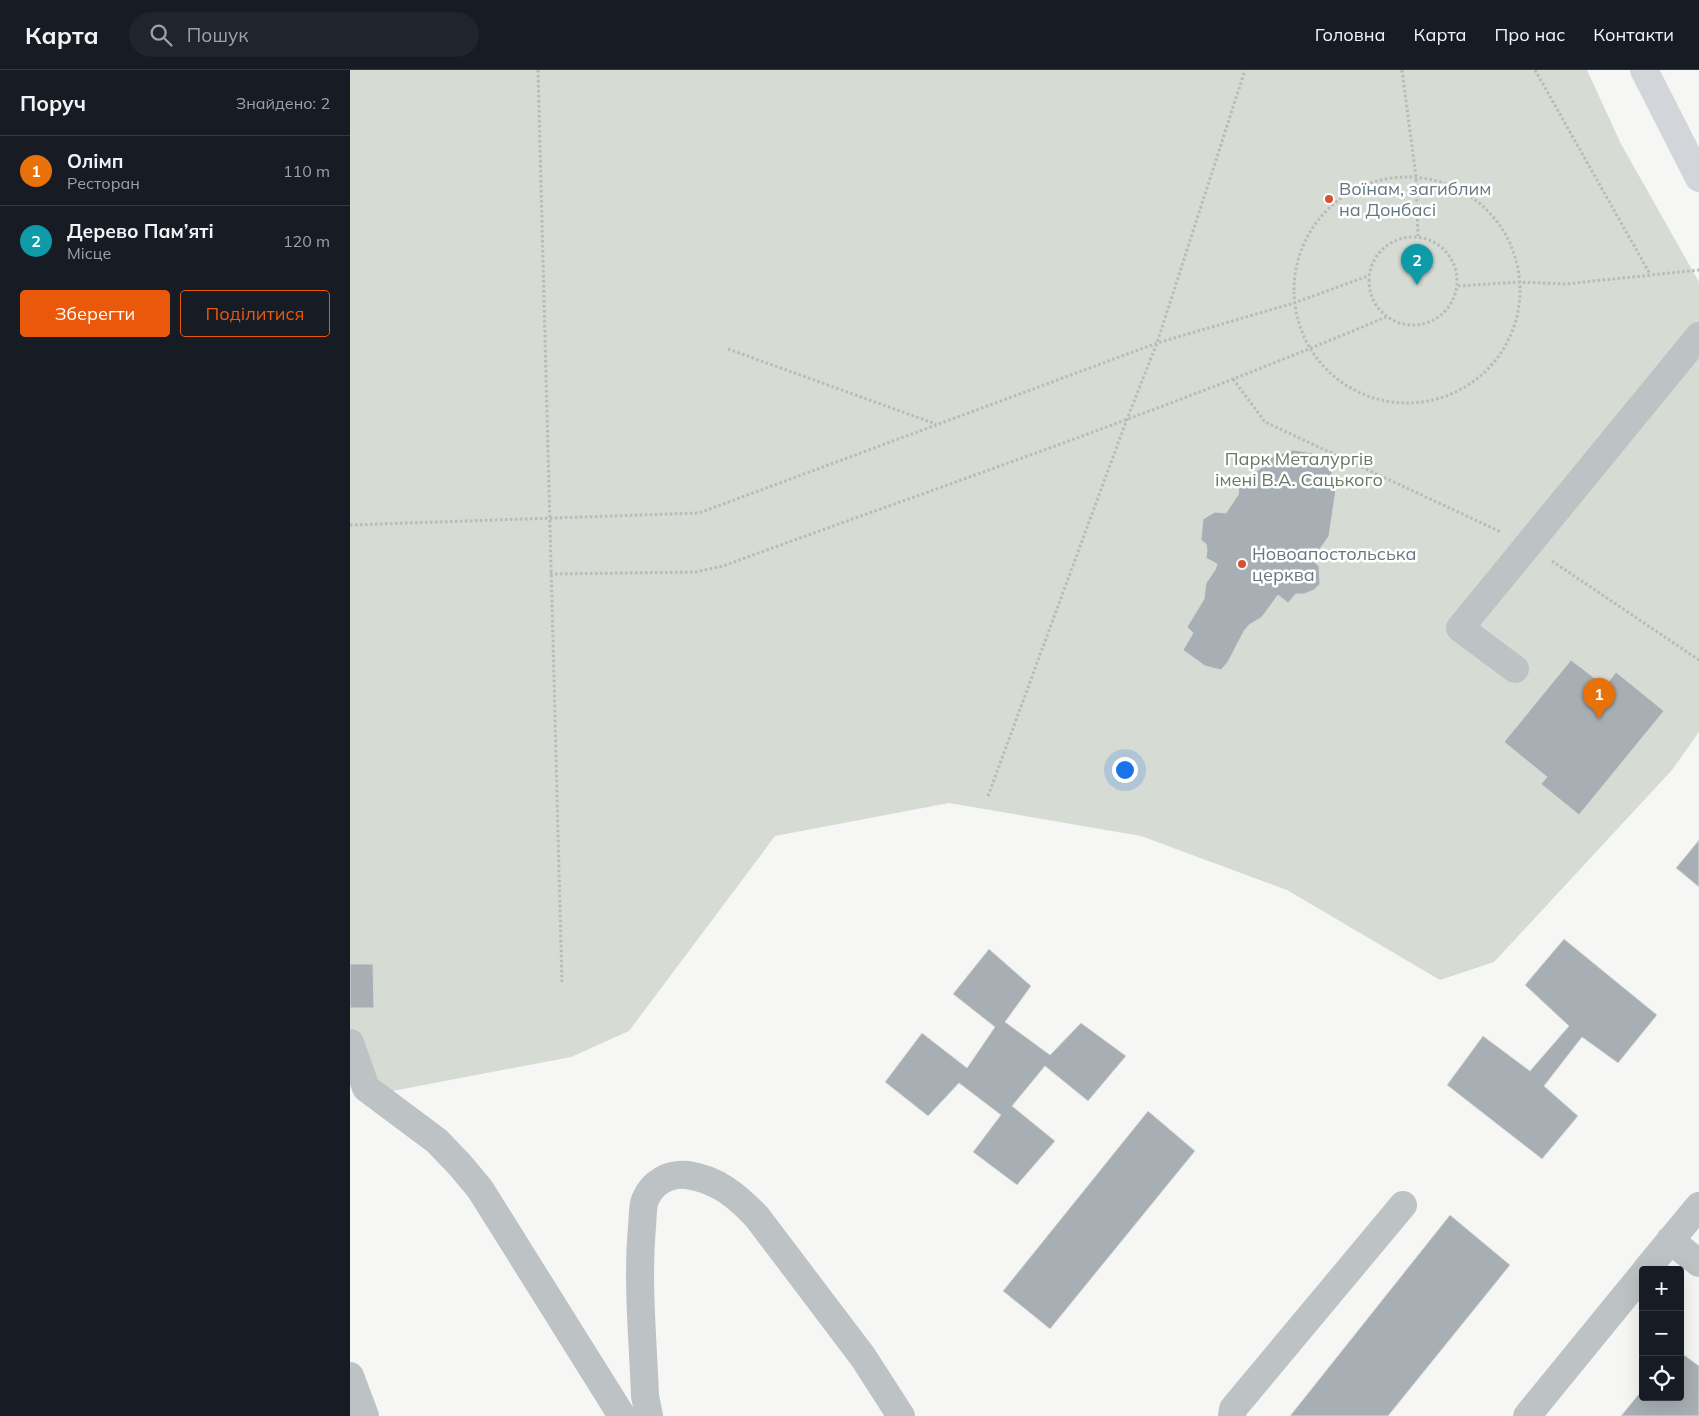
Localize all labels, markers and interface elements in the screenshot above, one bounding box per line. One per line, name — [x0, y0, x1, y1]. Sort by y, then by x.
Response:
search box — [129, 12, 479, 57]
text: Карта — [25, 20, 99, 50]
icon: search — [147, 21, 175, 49]
text: Пошук — [187, 23, 248, 47]
text: Головна — [1315, 23, 1386, 46]
text: Карта — [1414, 23, 1467, 46]
text: Про нас — [1495, 23, 1565, 46]
text: Контакти — [1593, 23, 1674, 46]
text: Поруч — [20, 90, 86, 116]
text: Знайдено: 2 — [236, 93, 330, 113]
text: Олімп — [67, 149, 124, 173]
text: 1 — [31, 161, 41, 181]
text: 110 m — [283, 161, 330, 181]
text: Ресторан — [67, 173, 140, 193]
place label: Воїнам, загиблим на Донбасі — [1339, 177, 1491, 221]
marker: Воїнам, загиблим на Донбасі — [1323, 193, 1335, 205]
text: Дерево Пам’яті — [67, 219, 214, 243]
text: 2 — [31, 231, 41, 251]
text: 120 m — [283, 231, 330, 251]
text: Місце — [67, 243, 111, 263]
pin: 2 — [1401, 244, 1433, 285]
button: Зберегти — [20, 290, 170, 337]
button: Поділитися — [180, 290, 330, 337]
park label: Парк Металургів імені В.А. Сацького — [1215, 447, 1383, 491]
place label: Новоапостольська церква — [1252, 542, 1417, 586]
marker: Новоапостольська церква — [1236, 558, 1248, 570]
pin: 1 — [1583, 678, 1615, 719]
your location — [1112, 757, 1138, 783]
map controls — [1639, 1266, 1684, 1401]
button: + — [1639, 1266, 1684, 1311]
button: − — [1639, 1311, 1684, 1356]
button: locate — [1639, 1356, 1684, 1401]

